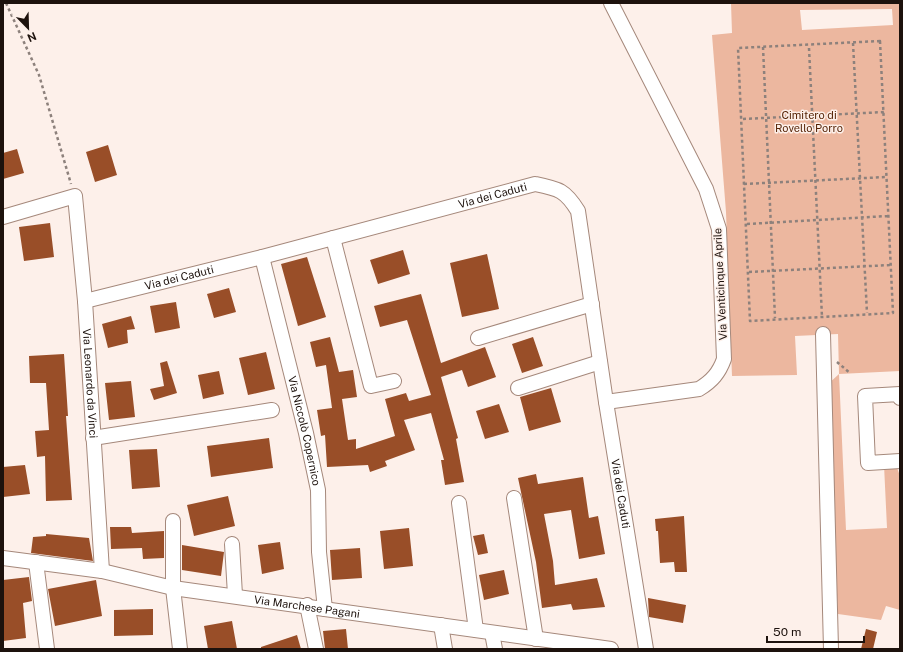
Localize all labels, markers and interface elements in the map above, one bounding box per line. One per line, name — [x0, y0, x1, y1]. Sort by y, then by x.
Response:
north arrow — [8, 8, 48, 48]
text: N — [26, 30, 38, 44]
park label: Cimitero di Rovello Porro — [775, 109, 843, 134]
street label: Via dei Caduti — [457, 180, 528, 210]
street label: Via Venticinque Aprile — [711, 228, 729, 340]
street label: Via dei Caduti — [143, 263, 215, 292]
street label: Via Leonardo da Vinci — [81, 328, 100, 438]
street label: Via Niccolò Copernico — [286, 375, 323, 487]
street label: Via dei Caduti — [609, 458, 632, 529]
street label: Via Marchese Pagani — [253, 593, 361, 620]
scale bar — [767, 618, 864, 644]
text: 50 m — [773, 625, 801, 639]

